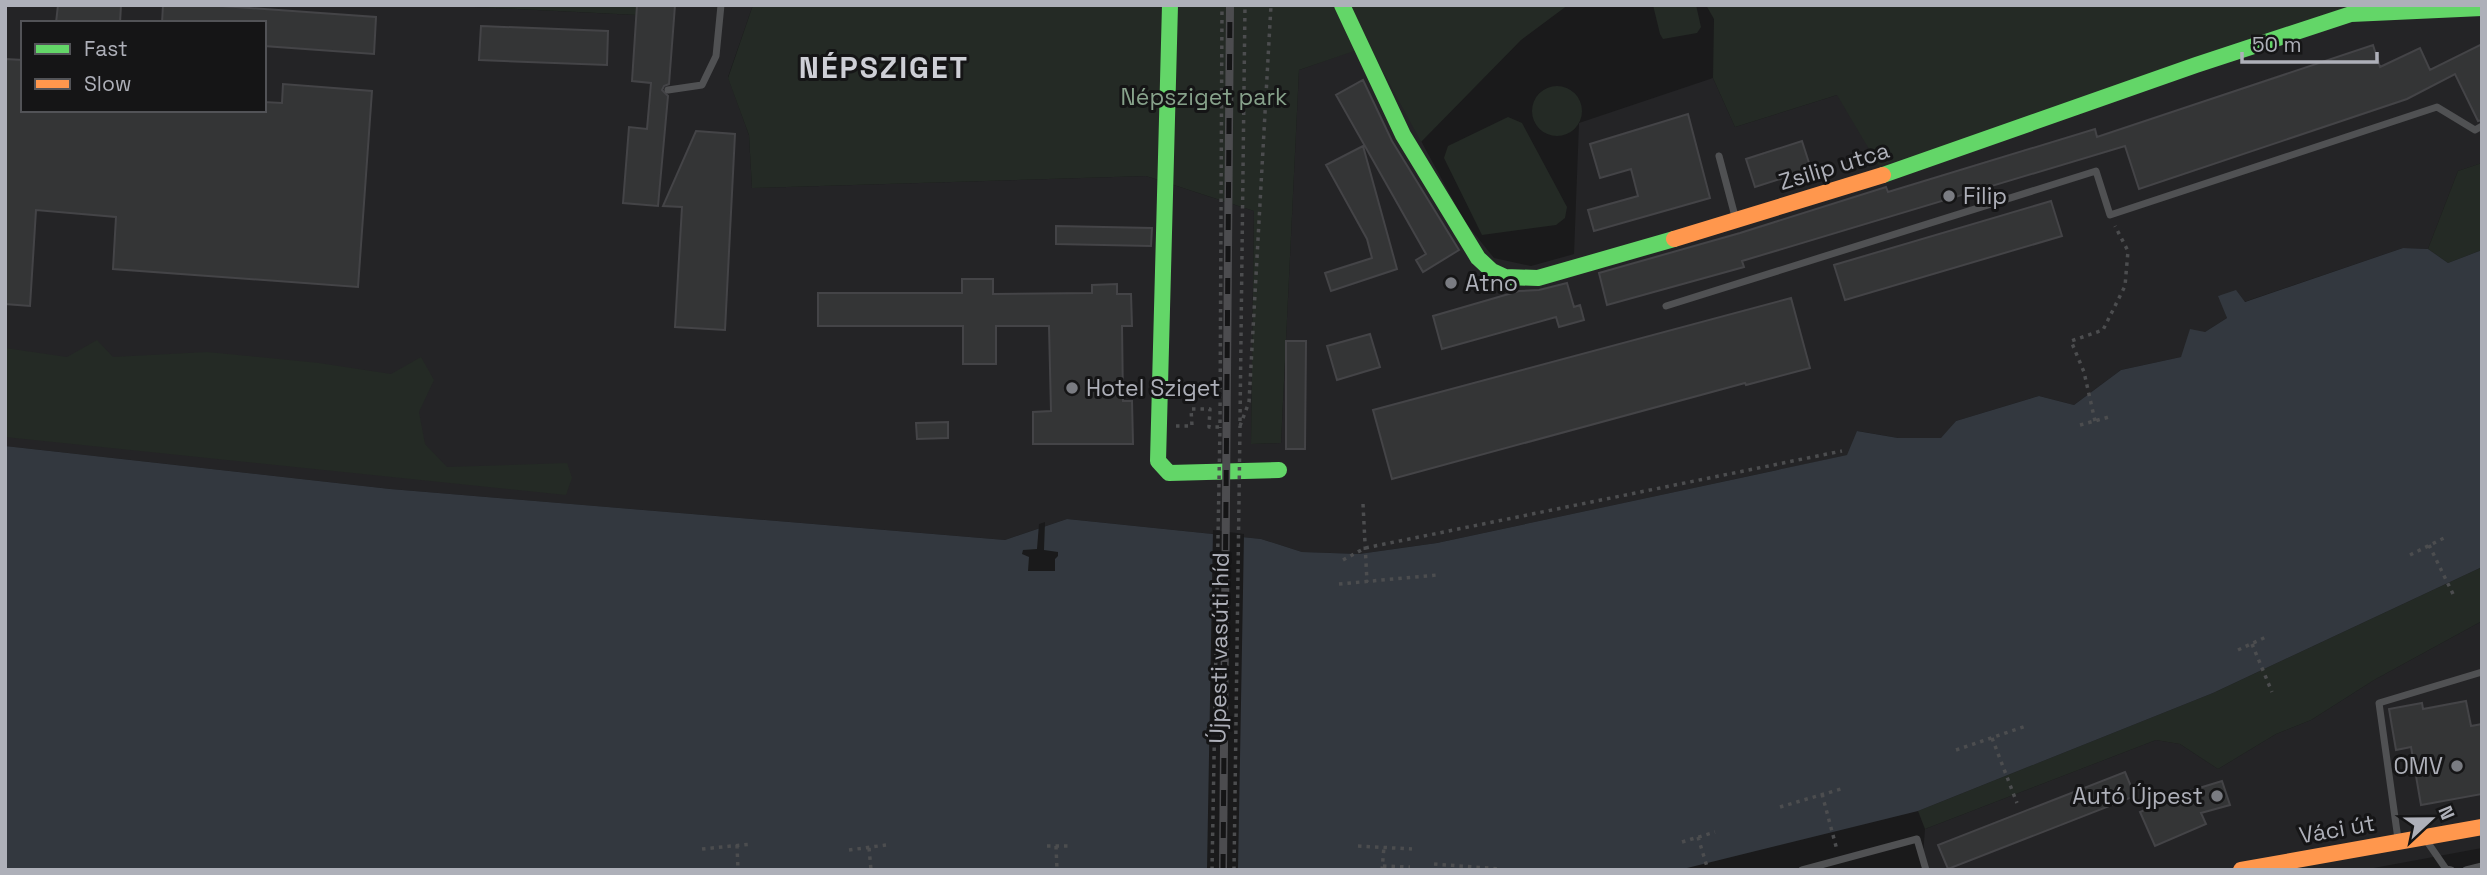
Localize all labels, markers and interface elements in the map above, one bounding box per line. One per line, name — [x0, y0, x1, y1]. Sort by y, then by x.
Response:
legend — [21, 21, 266, 112]
scale bar — [2242, 21, 2377, 65]
text: 50 m — [2252, 31, 2302, 58]
text: Fast — [84, 35, 128, 62]
district label: NÉPSZIGET — [799, 48, 969, 87]
text: Slow — [84, 70, 132, 97]
park label: Népsziget park — [1121, 82, 1287, 112]
street label: Zsilip utca — [1775, 135, 1893, 197]
place label: Filip — [1963, 181, 2007, 211]
marker: Filip — [1941, 188, 1957, 204]
place label: Atno — [1465, 268, 1518, 298]
marker: Atno — [1443, 275, 1459, 291]
place label: Hotel Sziget — [1086, 373, 1220, 403]
marker: Hotel Sziget — [1064, 380, 1080, 396]
street label: Újpesti vasúti híd — [1202, 552, 1236, 744]
place label: OMV — [2393, 751, 2443, 781]
marker: OMV — [2449, 758, 2465, 774]
place label: Autó Újpest — [2072, 781, 2203, 811]
north arrow — [2396, 784, 2466, 854]
marker: Autó Újpest — [2209, 788, 2225, 804]
text: N — [2432, 802, 2460, 823]
street label: Váci út — [2297, 808, 2377, 850]

